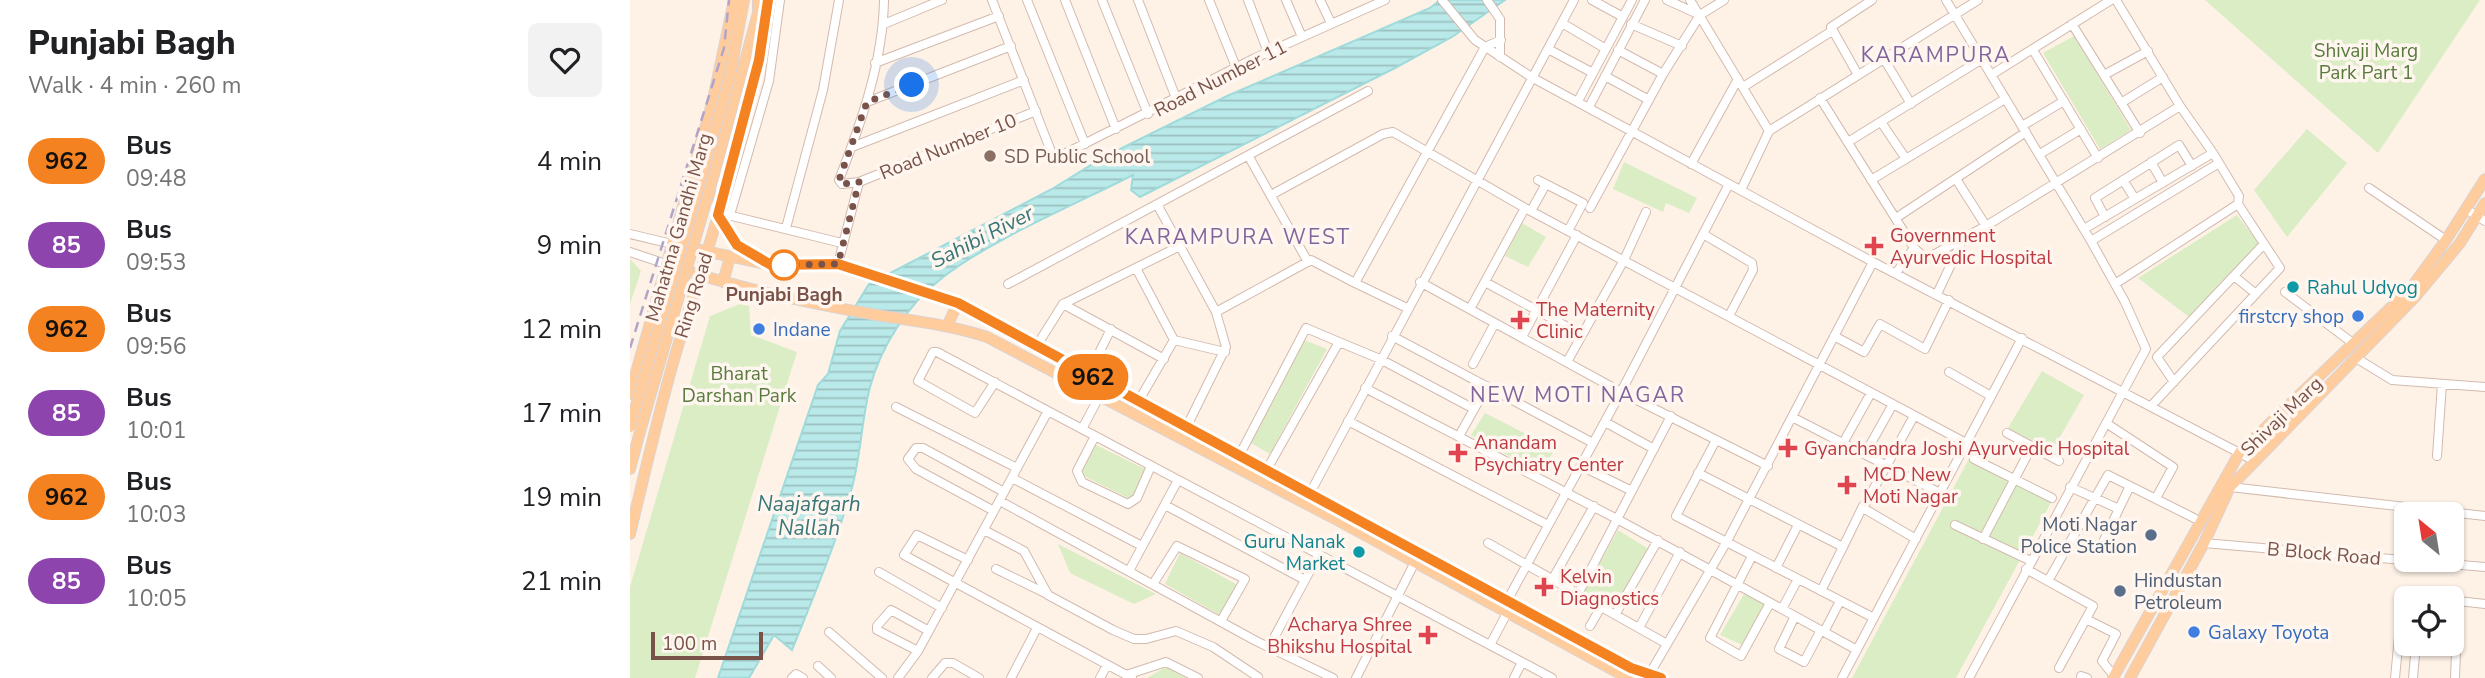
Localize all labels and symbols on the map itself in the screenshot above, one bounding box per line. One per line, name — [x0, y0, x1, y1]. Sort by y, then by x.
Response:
street label: Road Number 11 — [1150, 34, 1291, 124]
park label: Shivaji Marg Park Part 1 — [2314, 38, 2418, 86]
district label: KARAMPURA — [1861, 41, 2011, 69]
your location — [894, 67, 929, 102]
street label: Road Number 10 — [876, 108, 1021, 186]
street label: Mahatma Gandhi Marg — [640, 130, 718, 325]
place label: SD Public School — [1004, 144, 1150, 170]
marker: SD Public School — [982, 148, 998, 164]
water label: Sahibi River — [926, 199, 1039, 275]
district label: KARAMPURA WEST — [1125, 223, 1351, 251]
place label: Government Ayurvedic Hospital — [1890, 223, 2052, 271]
marker: Government Ayurvedic Hospital — [1864, 236, 1884, 256]
street label: Ring Road — [669, 249, 719, 341]
marker: Punjabi Bagh — [769, 250, 799, 280]
place label: Rahul Udyog — [2307, 275, 2418, 301]
marker: Rahul Udyog — [2285, 279, 2301, 295]
place label: Punjabi Bagh — [725, 282, 843, 308]
place label: The Maternity Clinic — [1536, 297, 1655, 345]
place label: firstcry shop — [2239, 304, 2344, 330]
marker: firstcry shop — [2350, 308, 2366, 324]
marker: The Maternity Clinic — [1510, 310, 1530, 330]
place label: Indane — [773, 317, 831, 343]
marker: Indane — [751, 321, 767, 337]
line badge: 962 — [1053, 354, 1133, 400]
park label: Bharat Darshan Park — [682, 361, 797, 409]
street label: Shivaji Marg — [2235, 371, 2328, 462]
district label: NEW MOTI NAGAR — [1470, 381, 1686, 409]
place label: Anandam Psychiatry Center — [1474, 430, 1624, 478]
place label: Gyanchandra Joshi Ayurvedic Hospital — [1804, 436, 2130, 462]
marker: Gyanchandra Joshi Ayurvedic Hospital — [1778, 438, 1798, 458]
marker: Anandam Psychiatry Center — [1448, 443, 1468, 463]
place label: MCD New Moti Nagar — [1863, 462, 1958, 510]
marker: MCD New Moti Nagar — [1837, 475, 1857, 495]
water label: Naajafgarh Nallah — [757, 490, 861, 542]
north arrow — [2394, 502, 2464, 572]
place label: Moti Nagar Police Station — [2020, 512, 2137, 560]
marker: Moti Nagar Police Station — [2143, 527, 2159, 543]
place label: Guru Nanak Market — [1244, 529, 1345, 577]
street label: B Block Road — [2266, 536, 2382, 572]
marker: Guru Nanak Market — [1351, 544, 1367, 560]
place label: Kelvin Diagnostics — [1560, 564, 1659, 612]
place label: Hindustan Petroleum — [2134, 568, 2222, 616]
marker: Kelvin Diagnostics — [1534, 577, 1554, 597]
marker: Hindustan Petroleum — [2112, 583, 2128, 599]
place label: Acharya Shree Bhikshu Hospital — [1267, 612, 1412, 660]
place label: Galaxy Toyota — [2208, 620, 2329, 646]
marker: Galaxy Toyota — [2186, 624, 2202, 640]
marker: Acharya Shree Bhikshu Hospital — [1418, 625, 1438, 645]
scale bar — [651, 629, 763, 661]

